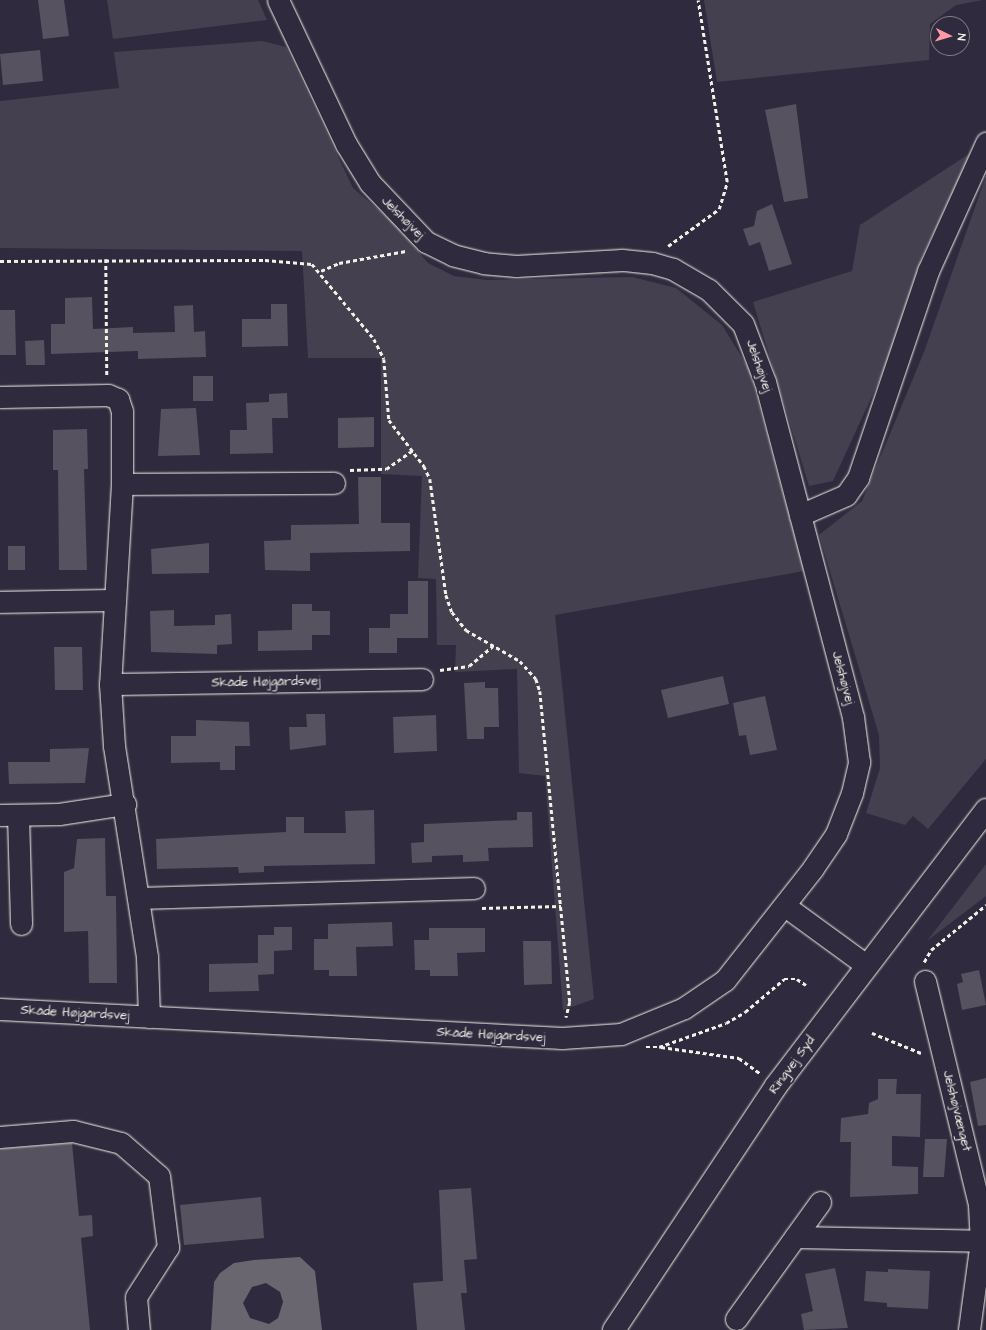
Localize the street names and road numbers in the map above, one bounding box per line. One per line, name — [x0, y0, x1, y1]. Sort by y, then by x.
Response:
street label: Jelshøjvej — [378, 193, 428, 243]
street label: Jelshøjvej — [743, 338, 775, 394]
street label: Jelshøjvej — [828, 650, 858, 706]
street label: Skåde Højgårdsvej — [211, 673, 321, 691]
street label: Skåde Højgårdsvej — [20, 1002, 130, 1024]
street label: Skåde Højgårdsvej — [436, 1024, 546, 1046]
street label: Ringvej Syd — [766, 1033, 818, 1097]
street label: Jelshøjvænget — [939, 1069, 975, 1153]

